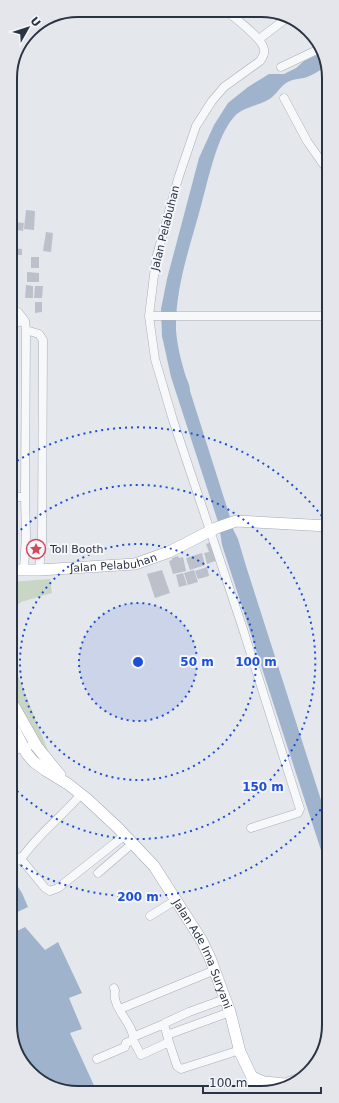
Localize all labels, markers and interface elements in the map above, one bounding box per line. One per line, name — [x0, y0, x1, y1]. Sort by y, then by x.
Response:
north arrow — [8, 8, 48, 48]
text: U — [28, 14, 43, 30]
street label: Jalan Pelabuhan — [148, 184, 182, 273]
place icon: Toll Booth — [25, 538, 47, 560]
place label: Toll Booth — [49, 543, 104, 556]
street label: Jalan Pelabuhan — [69, 551, 159, 575]
centre of rings — [131, 655, 145, 669]
text: 50 m — [180, 655, 214, 669]
text: 100 m — [235, 655, 277, 669]
text: 150 m — [242, 780, 284, 794]
text: 200 m — [117, 890, 159, 904]
street label: Jalan Ade Ima Suryani — [169, 896, 234, 1011]
scale bar — [203, 1069, 321, 1095]
text: 100 m — [209, 1076, 247, 1090]

